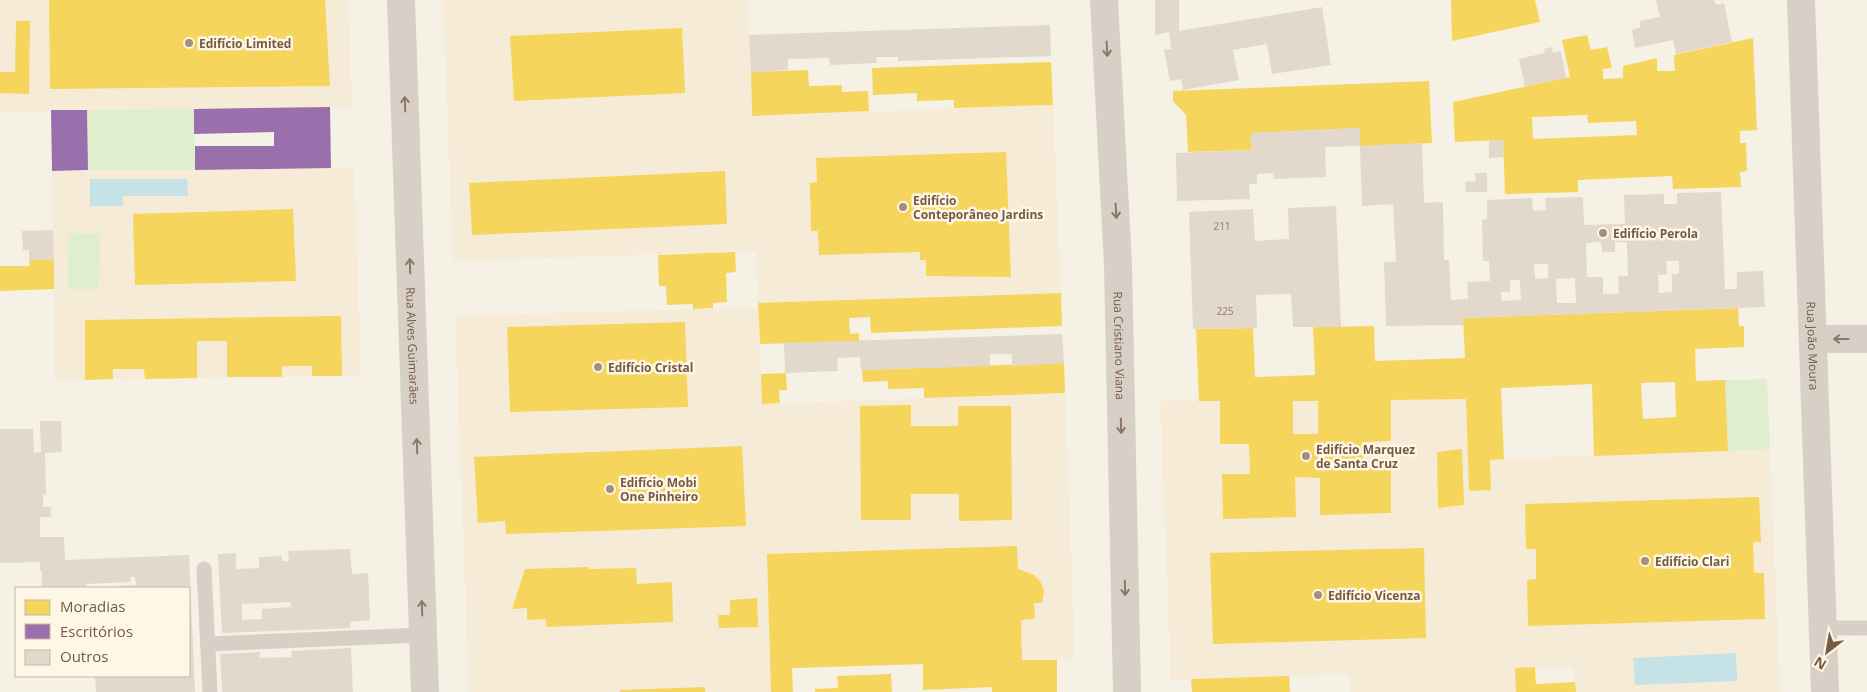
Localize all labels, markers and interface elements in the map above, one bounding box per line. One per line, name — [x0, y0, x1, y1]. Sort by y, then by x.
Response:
place label: Edifício Limited — [199, 35, 291, 52]
marker: Edifício Limited — [183, 37, 195, 49]
one-way arrow — [1103, 40, 1112, 56]
one-way arrow — [400, 96, 410, 112]
place label: Edifício Conteporâneo Jardins — [913, 192, 1043, 223]
marker: Edifício Conteporâneo Jardins — [897, 201, 909, 213]
one-way arrow — [1111, 203, 1120, 219]
house number: 211 — [1213, 219, 1231, 233]
place label: Edifício Perola — [1613, 225, 1698, 242]
marker: Edifício Perola — [1597, 227, 1609, 239]
one-way arrow — [406, 258, 415, 274]
street label: Rua Alves Guimarães — [402, 287, 424, 405]
street label: Rua Cristiano Viana — [1110, 291, 1129, 400]
street label: Rua João Moura — [1803, 301, 1823, 391]
house number: 225 — [1216, 304, 1234, 318]
one-way arrow — [1833, 334, 1849, 344]
place label: Edifício Cristal — [608, 359, 694, 376]
marker: Edifício Cristal — [592, 361, 604, 373]
one-way arrow — [1117, 418, 1126, 434]
one-way arrow — [412, 438, 421, 454]
place label: Edifício Marquez de Santa Cruz — [1316, 441, 1415, 472]
marker: Edifício Marquez de Santa Cruz — [1300, 450, 1312, 462]
place label: Edifício Mobi One Pinheiro — [620, 474, 698, 505]
marker: Edifício Mobi One Pinheiro — [604, 483, 616, 495]
place label: Edifício Clari — [1655, 553, 1729, 570]
marker: Edifício Clari — [1639, 555, 1651, 567]
one-way arrow — [1120, 580, 1129, 596]
legend — [15, 587, 190, 677]
place label: Edifício Vicenza — [1328, 587, 1420, 604]
marker: Edifício Vicenza — [1312, 589, 1324, 601]
text: Moradias — [60, 596, 125, 616]
one-way arrow — [418, 601, 427, 617]
text: Escritórios — [60, 621, 133, 641]
north arrow — [1802, 627, 1852, 677]
text: Outros — [60, 646, 109, 666]
text: N — [1810, 652, 1830, 675]

